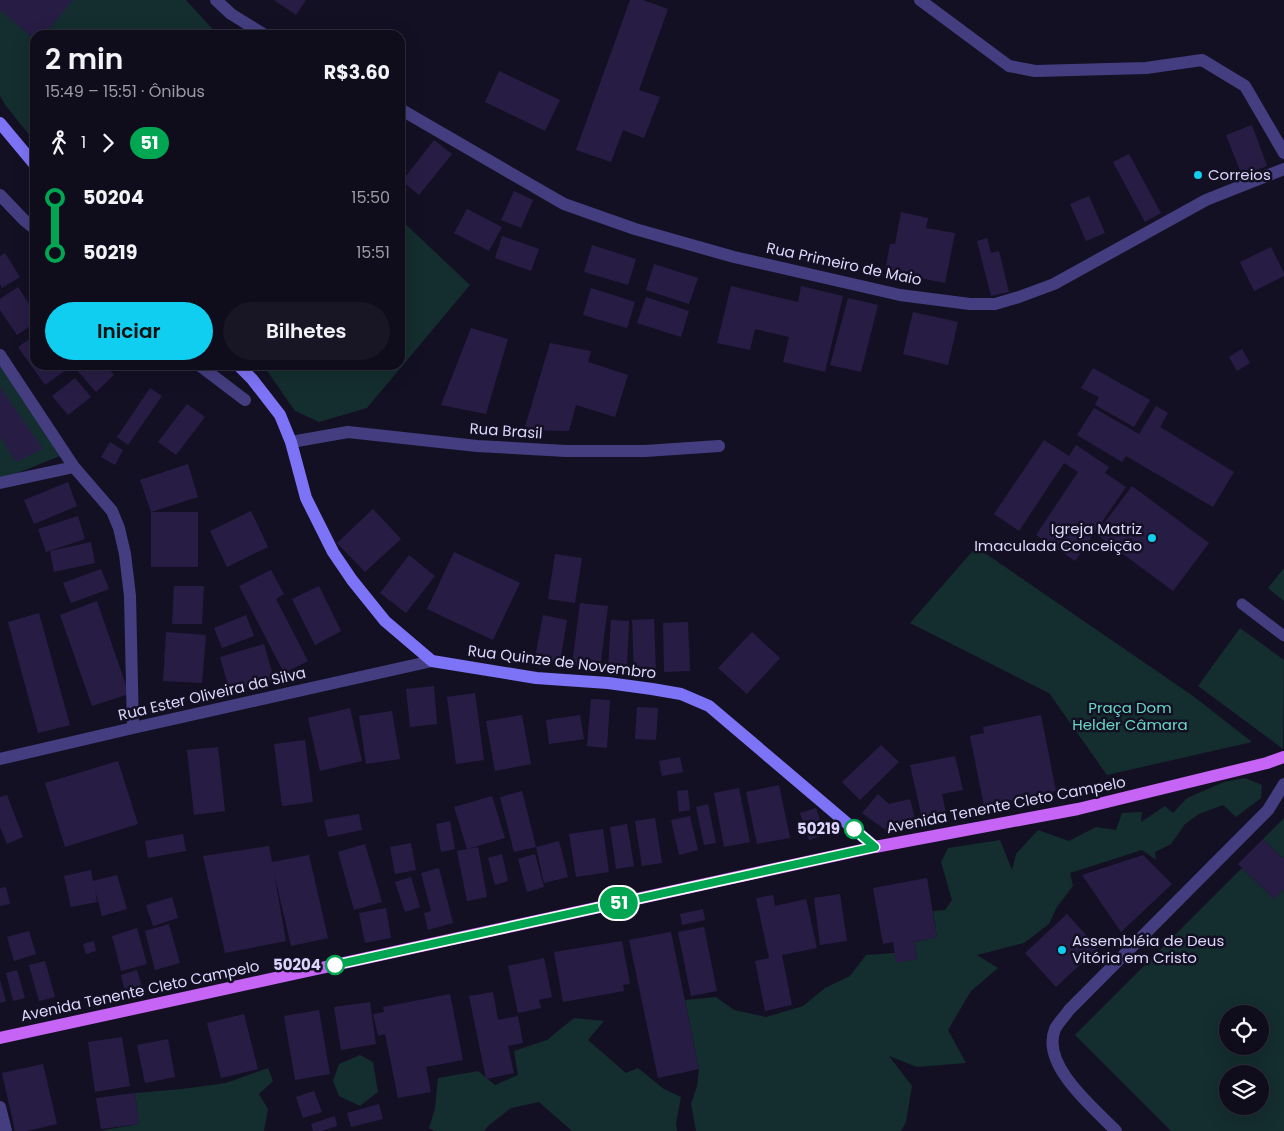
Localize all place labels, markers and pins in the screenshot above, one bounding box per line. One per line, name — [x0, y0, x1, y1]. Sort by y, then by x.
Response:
place label: Correios — [1208, 164, 1271, 185]
marker: Correios — [1192, 169, 1204, 181]
place label: Igreja Matriz Imaculada Conceição — [974, 518, 1142, 556]
marker: Igreja Matriz Imaculada Conceição — [1146, 532, 1158, 544]
place label: 50219 — [797, 818, 840, 839]
marker: 50219 — [844, 819, 864, 839]
place label: Assembléia de Deus Vitória em Cristo — [1072, 930, 1224, 968]
marker: Assembléia de Deus Vitória em Cristo — [1056, 944, 1068, 956]
place label: 50204 — [273, 954, 321, 975]
marker: 50204 — [325, 955, 345, 975]

